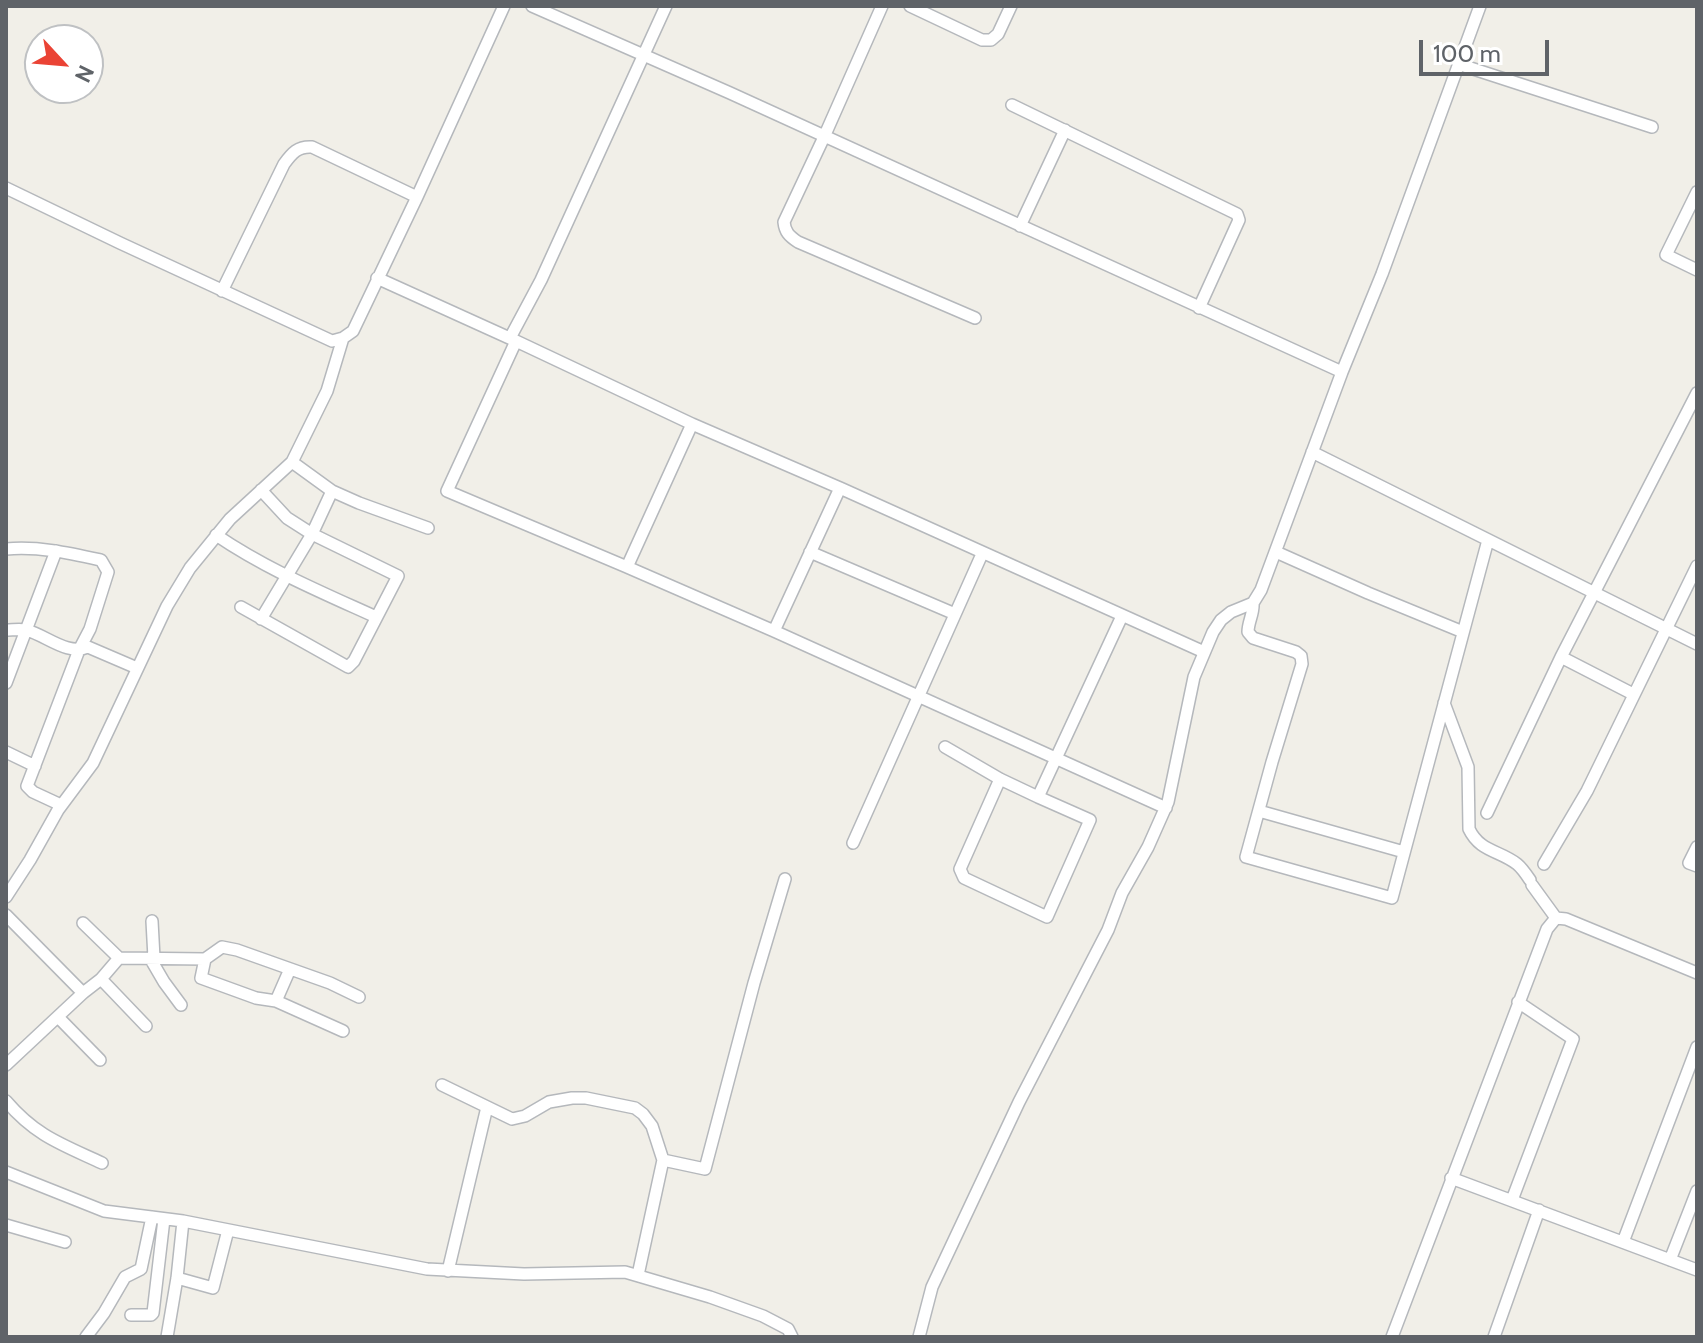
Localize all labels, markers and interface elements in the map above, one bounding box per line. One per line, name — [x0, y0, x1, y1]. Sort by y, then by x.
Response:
north arrow — [24, 24, 104, 104]
scale bar — [1423, 24, 1553, 74]
text: 100 m — [1433, 39, 1501, 68]
text: N — [69, 61, 100, 87]

